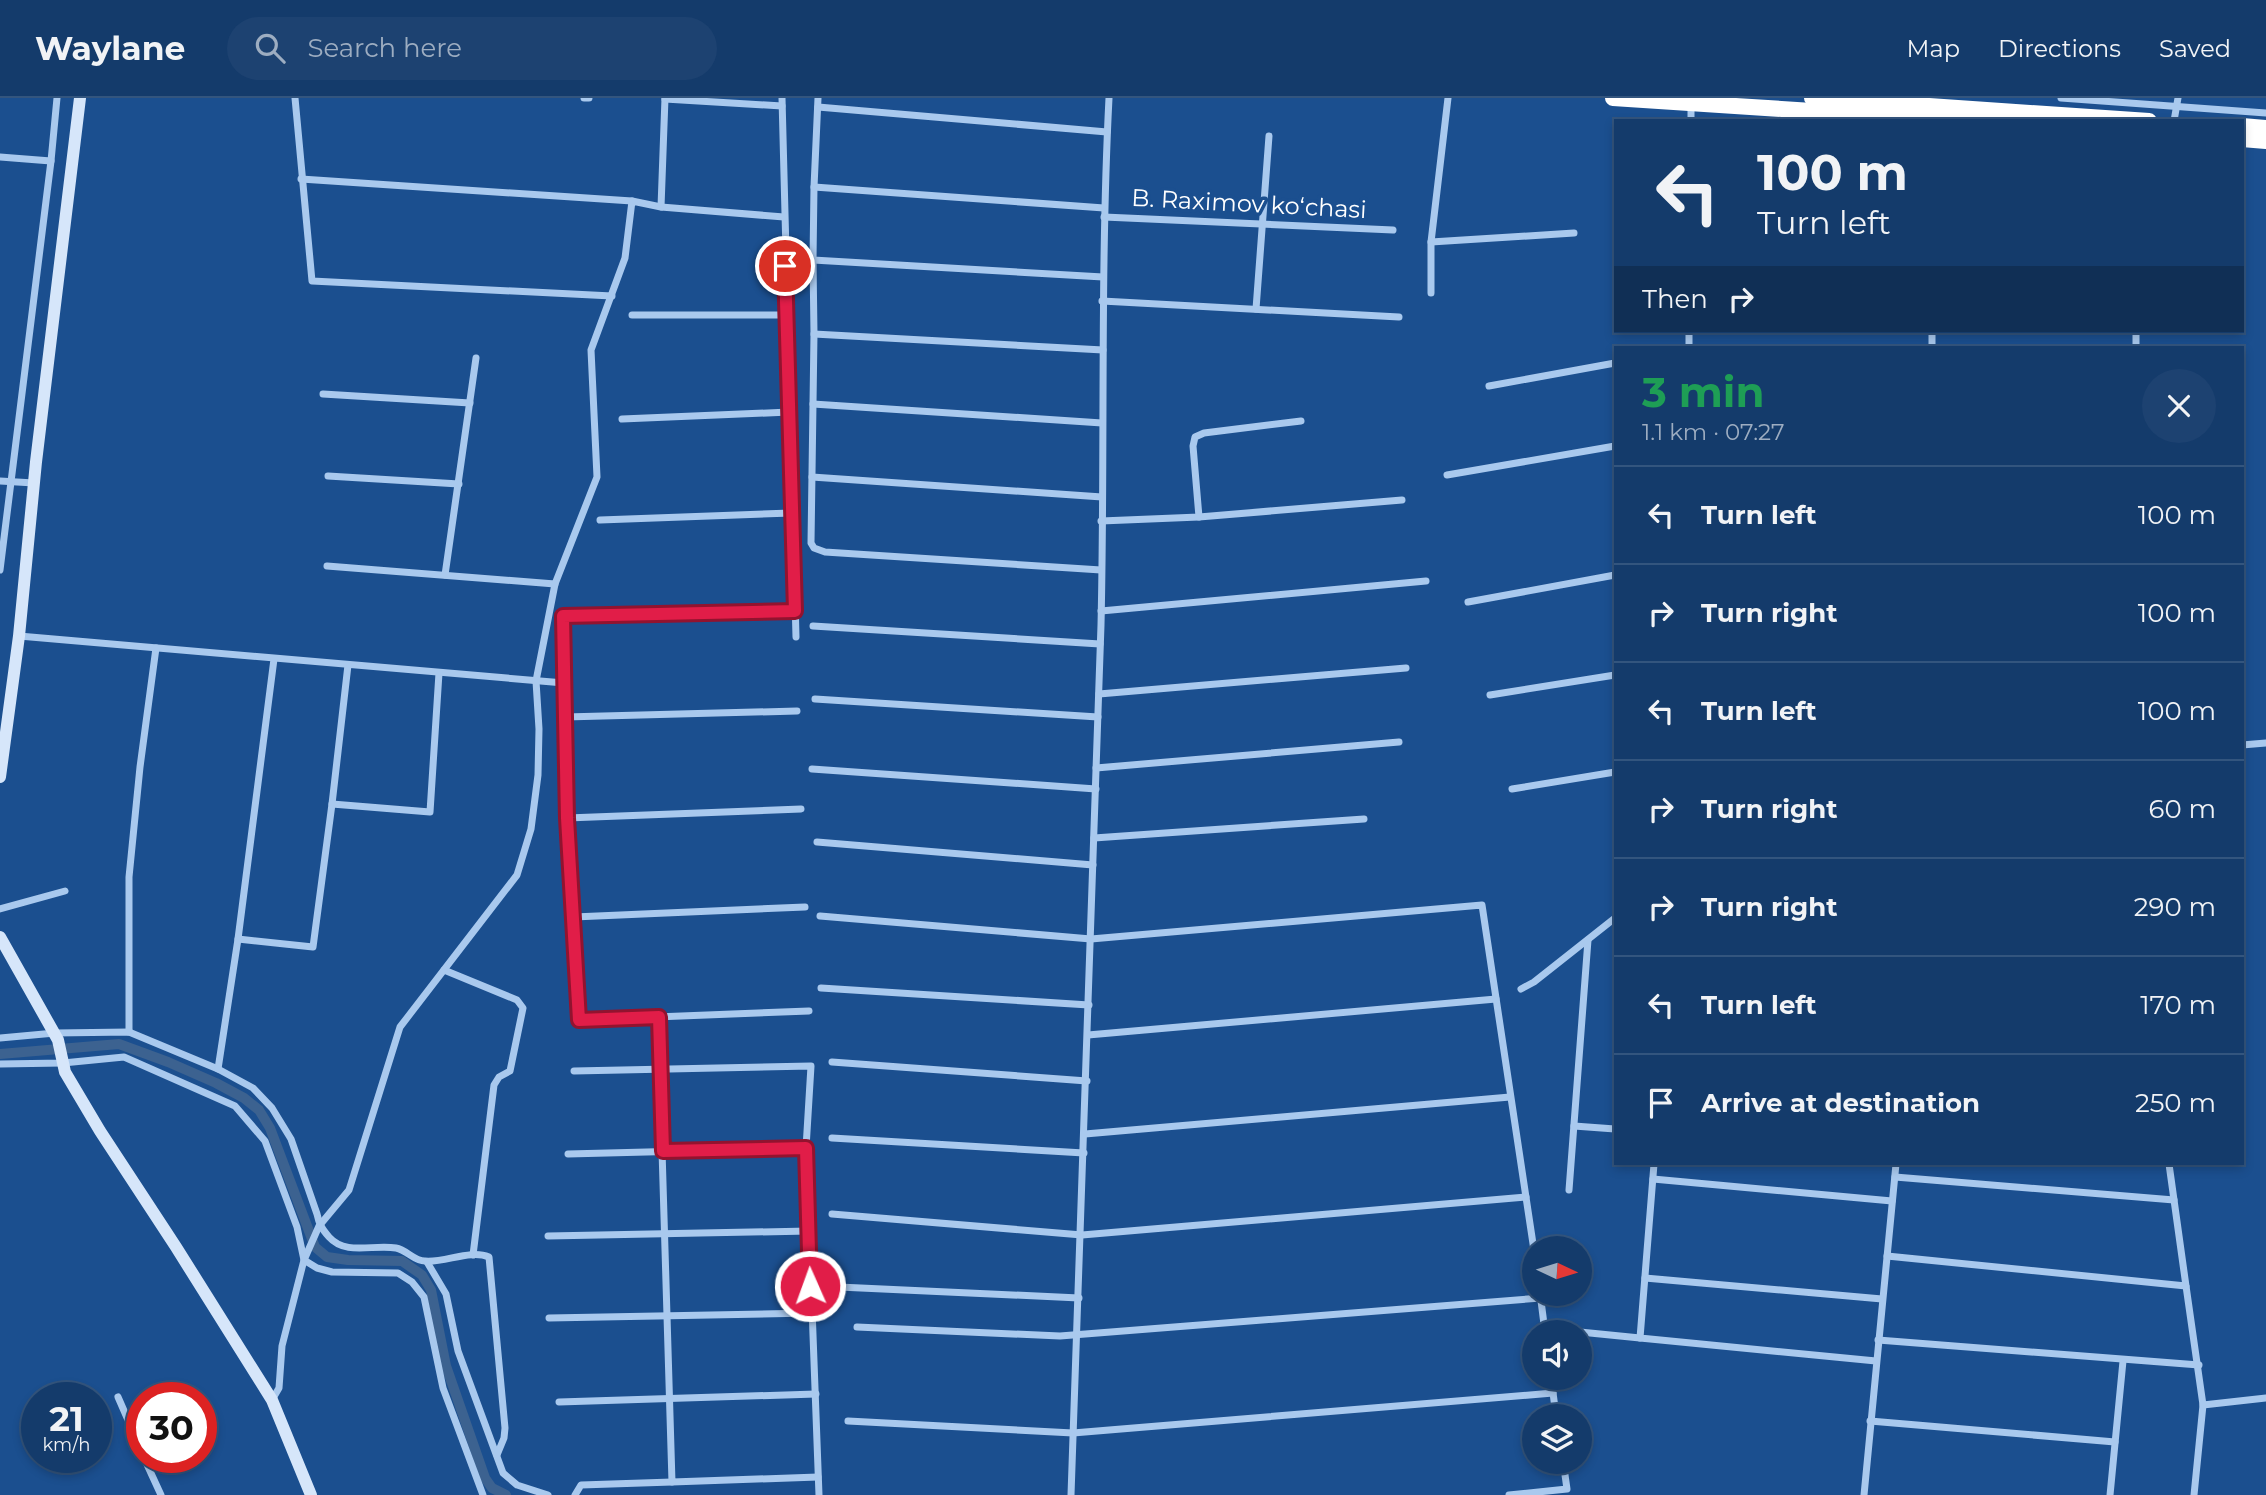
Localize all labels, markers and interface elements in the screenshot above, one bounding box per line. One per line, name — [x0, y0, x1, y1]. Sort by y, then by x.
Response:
search box — [227, 17, 717, 80]
text: Waylane — [35, 28, 185, 68]
icon: search — [251, 29, 289, 67]
text: Search here — [307, 32, 462, 64]
text: Map — [1907, 34, 1960, 63]
text: Directions — [1998, 34, 2121, 63]
text: Saved — [2159, 34, 2231, 63]
text: 100 m — [1757, 143, 1908, 202]
icon: left — [1642, 147, 1733, 238]
street label: B. Raximov koʻchasi — [1131, 183, 1367, 224]
text: Turn left — [1757, 203, 1891, 242]
pin — [755, 236, 815, 296]
icon: arrive — [766, 247, 804, 285]
icon: right — [1722, 280, 1760, 318]
text: Then — [1642, 283, 1708, 315]
text: 3 min — [1642, 366, 1764, 418]
button: close — [2142, 369, 2216, 443]
text: 1.1 km · 07:27 — [1642, 418, 1785, 446]
icon: left — [1642, 496, 1680, 534]
text: Turn left — [1701, 499, 1817, 531]
text: 100 m — [2138, 499, 2216, 531]
icon: right — [1642, 594, 1680, 632]
text: Turn right — [1701, 597, 1837, 629]
text: 100 m — [2138, 597, 2216, 629]
icon: left — [1642, 692, 1680, 730]
text: Turn left — [1701, 695, 1817, 727]
text: 100 m — [2138, 695, 2216, 727]
icon: right — [1642, 790, 1680, 828]
text: Turn right — [1701, 793, 1837, 825]
text: 60 m — [2149, 793, 2216, 825]
icon: right — [1642, 888, 1680, 926]
text: Turn right — [1701, 891, 1837, 923]
text: 290 m — [2134, 891, 2216, 923]
icon: left — [1642, 986, 1680, 1024]
text: Turn left — [1701, 989, 1817, 1021]
text: 170 m — [2140, 989, 2216, 1021]
icon: arrive — [1642, 1084, 1680, 1122]
text: Arrive at destination — [1701, 1087, 1980, 1119]
text: 250 m — [2135, 1087, 2216, 1119]
north arrow — [1522, 1236, 1592, 1306]
map controls — [1522, 1236, 1592, 1474]
position arrow — [773, 1249, 847, 1323]
button: sound — [1522, 1320, 1592, 1390]
speed limit sign: 30 — [126, 1382, 217, 1473]
text: 21 — [49, 1397, 84, 1440]
button: layers — [1522, 1404, 1592, 1474]
text: km/h — [42, 1434, 91, 1456]

